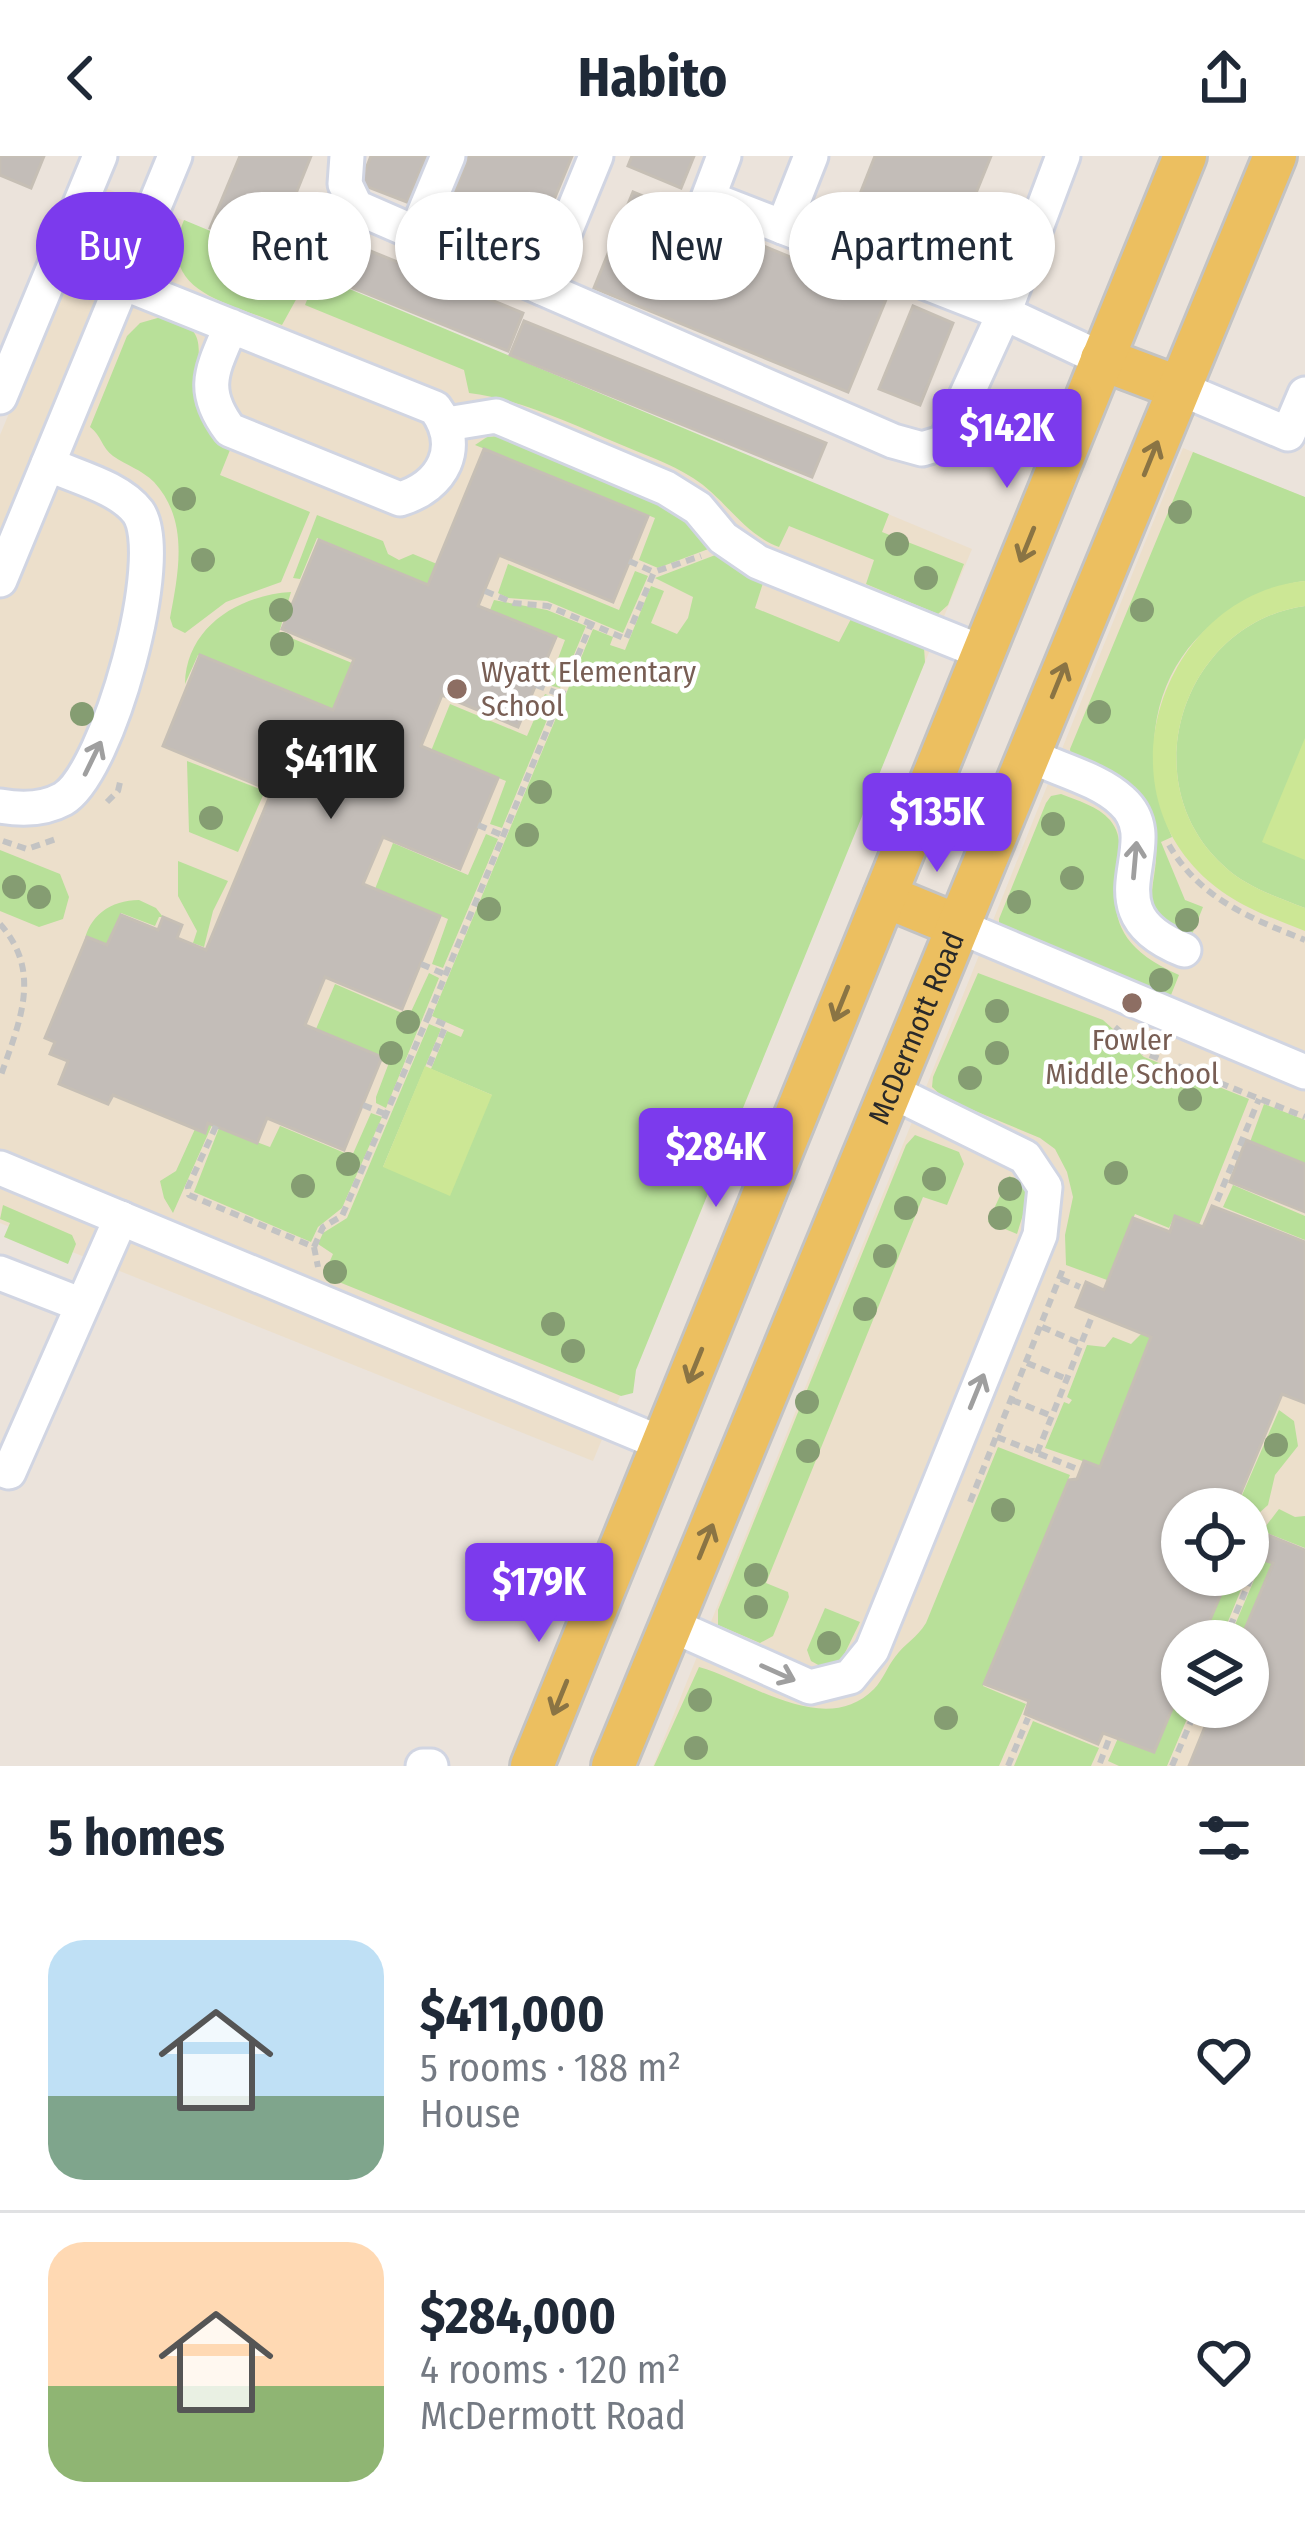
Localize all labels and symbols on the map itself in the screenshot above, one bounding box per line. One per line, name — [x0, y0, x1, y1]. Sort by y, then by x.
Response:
pin: $142K — [923, 389, 1091, 491]
one-way arrow — [1141, 441, 1163, 478]
one-way arrow — [1015, 526, 1036, 563]
place label: Wyatt Elementary School — [481, 654, 697, 724]
one-way arrow — [1050, 663, 1071, 700]
marker: Wyatt Elementary School — [444, 676, 470, 702]
pin: $411K — [247, 720, 415, 822]
one-way arrow — [83, 741, 105, 777]
pin: $135K — [853, 773, 1021, 875]
one-way arrow — [1124, 841, 1147, 880]
street label: McDermott Road — [861, 926, 972, 1129]
one-way arrow — [829, 985, 850, 1022]
marker: Fowler Middle School — [1119, 990, 1145, 1016]
place label: Fowler Middle School — [1045, 1022, 1219, 1092]
pin: $284K — [632, 1108, 800, 1210]
one-way arrow — [682, 1346, 704, 1383]
one-way arrow — [968, 1373, 989, 1410]
one-way arrow — [697, 1524, 718, 1561]
pin: $179K — [455, 1543, 623, 1645]
one-way arrow — [760, 1663, 796, 1685]
one-way arrow — [548, 1679, 569, 1716]

